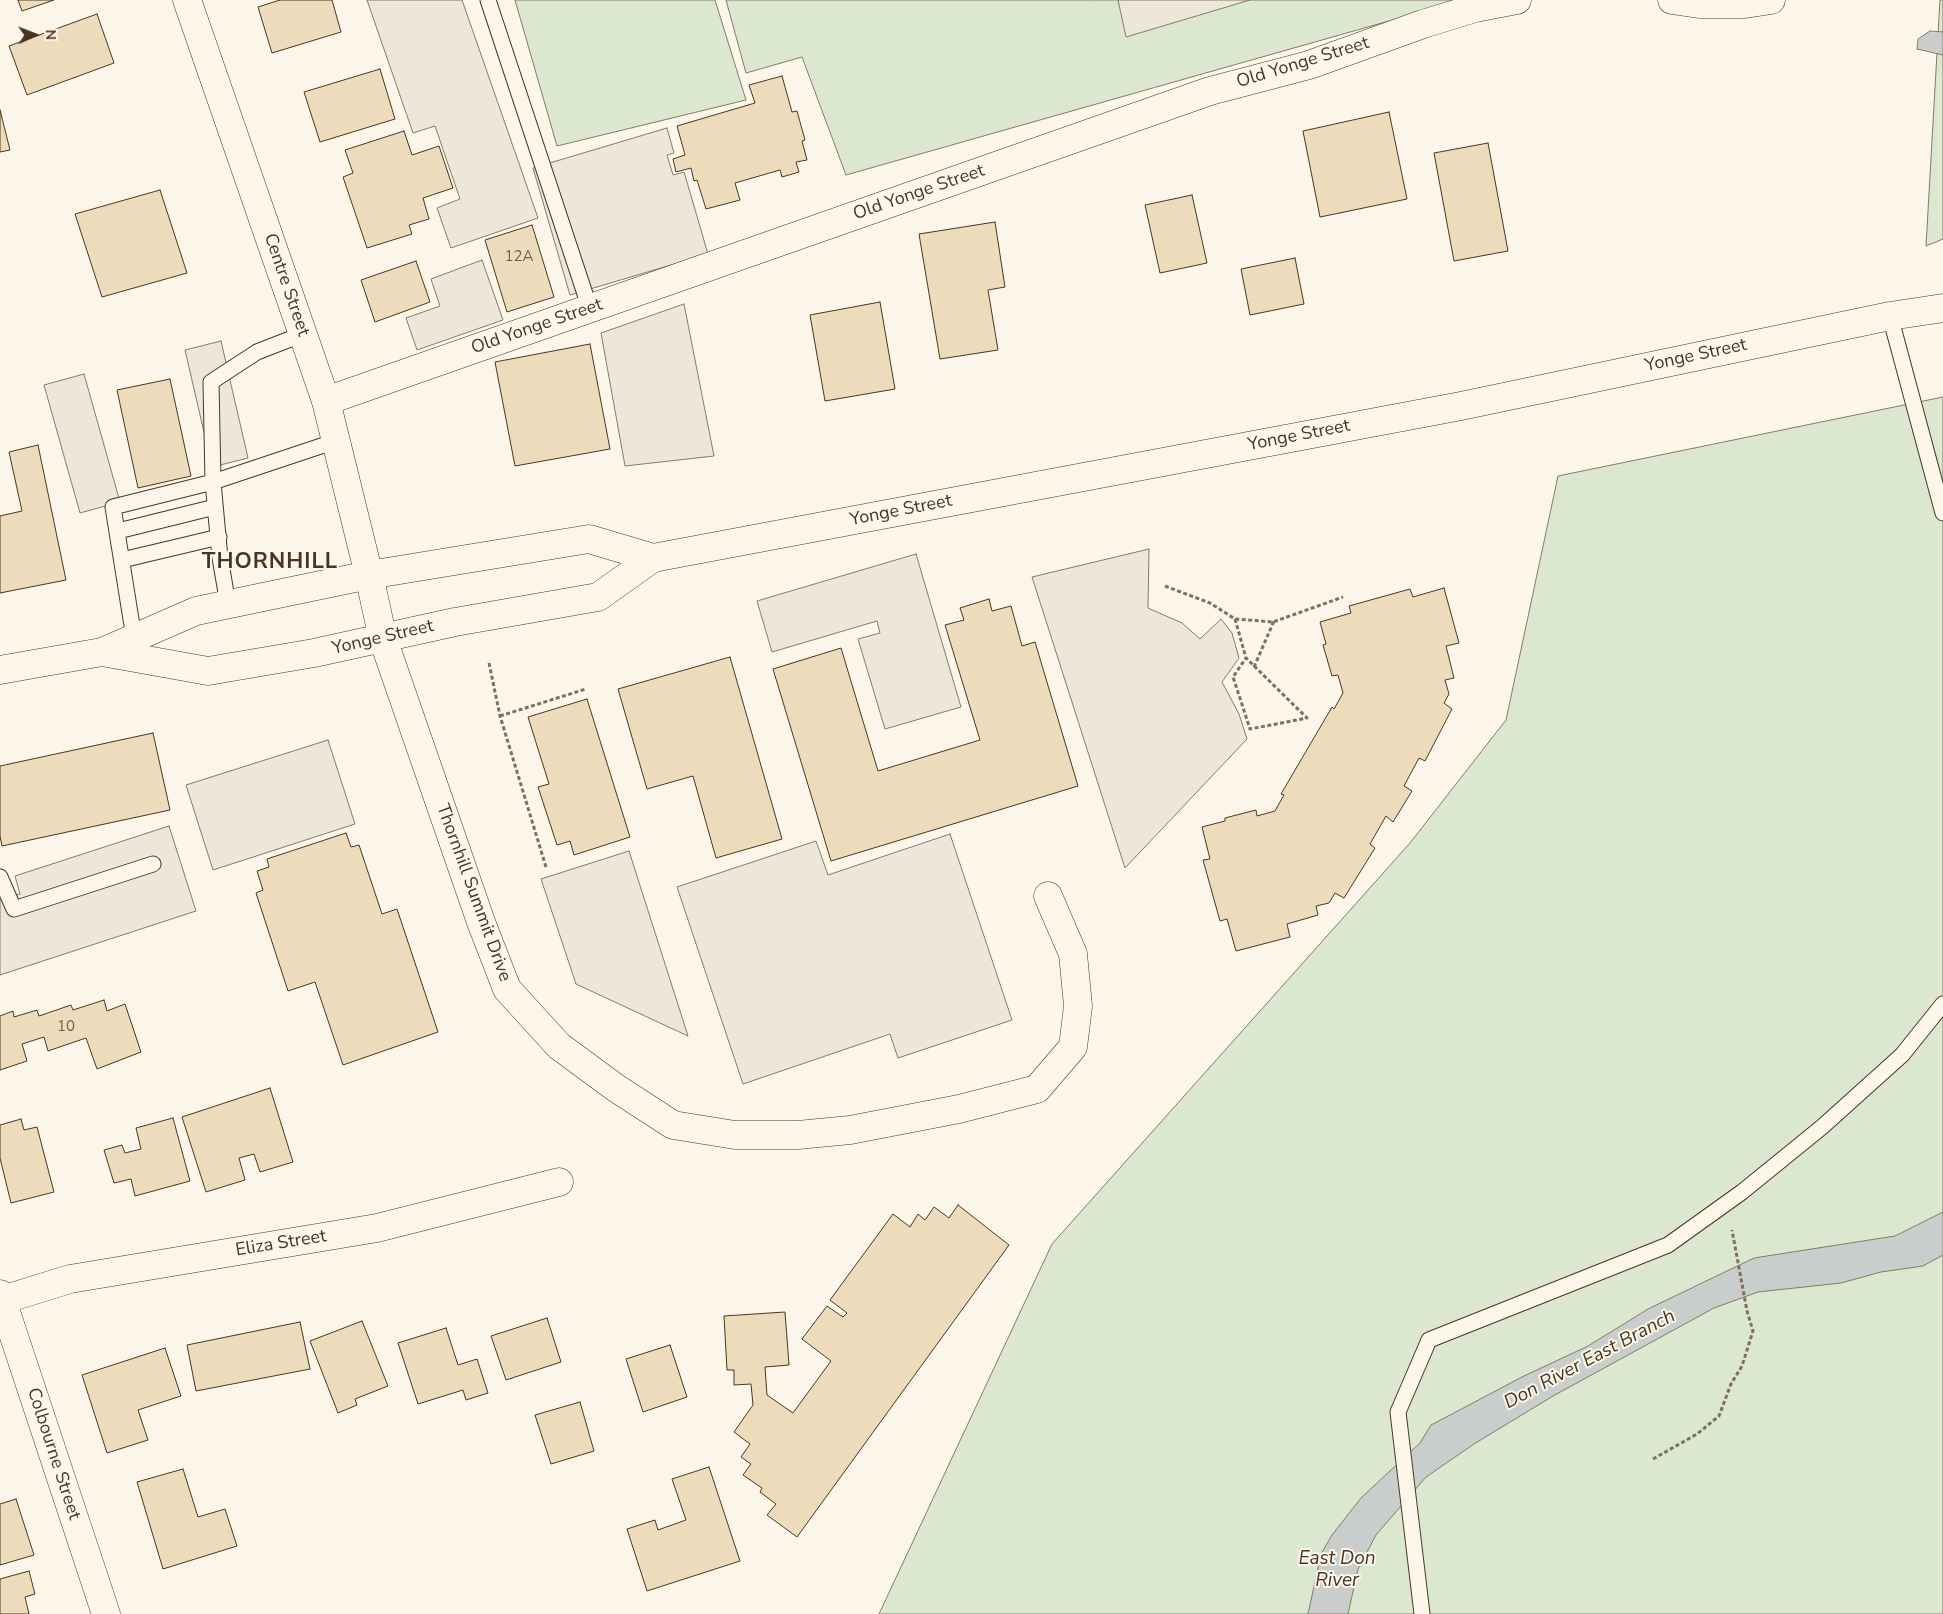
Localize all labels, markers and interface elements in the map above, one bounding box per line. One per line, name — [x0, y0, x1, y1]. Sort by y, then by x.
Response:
north arrow — [10, 10, 60, 60]
text: N — [41, 29, 60, 40]
street label: Old Yonge Street — [1234, 33, 1372, 93]
street label: Old Yonge Street — [850, 160, 988, 226]
street label: Centre Street — [258, 231, 314, 339]
house number: 12A — [505, 248, 533, 266]
street label: Old Yonge Street — [468, 294, 606, 360]
street label: Yonge Street — [1643, 335, 1749, 377]
street label: Yonge Street — [1246, 416, 1352, 456]
street label: Yonge Street — [848, 491, 954, 531]
district label: THORNHILL — [201, 550, 339, 576]
street label: Yonge Street — [330, 616, 436, 660]
street label: Thornhill Summit Drive — [431, 801, 515, 985]
house number: 10 — [57, 1018, 75, 1036]
street label: Eliza Street — [234, 1226, 328, 1262]
water label: Don River East Branch — [1501, 1305, 1679, 1415]
street label: Colbourne Street — [21, 1385, 85, 1523]
water label: East Don River — [1298, 1548, 1376, 1592]

